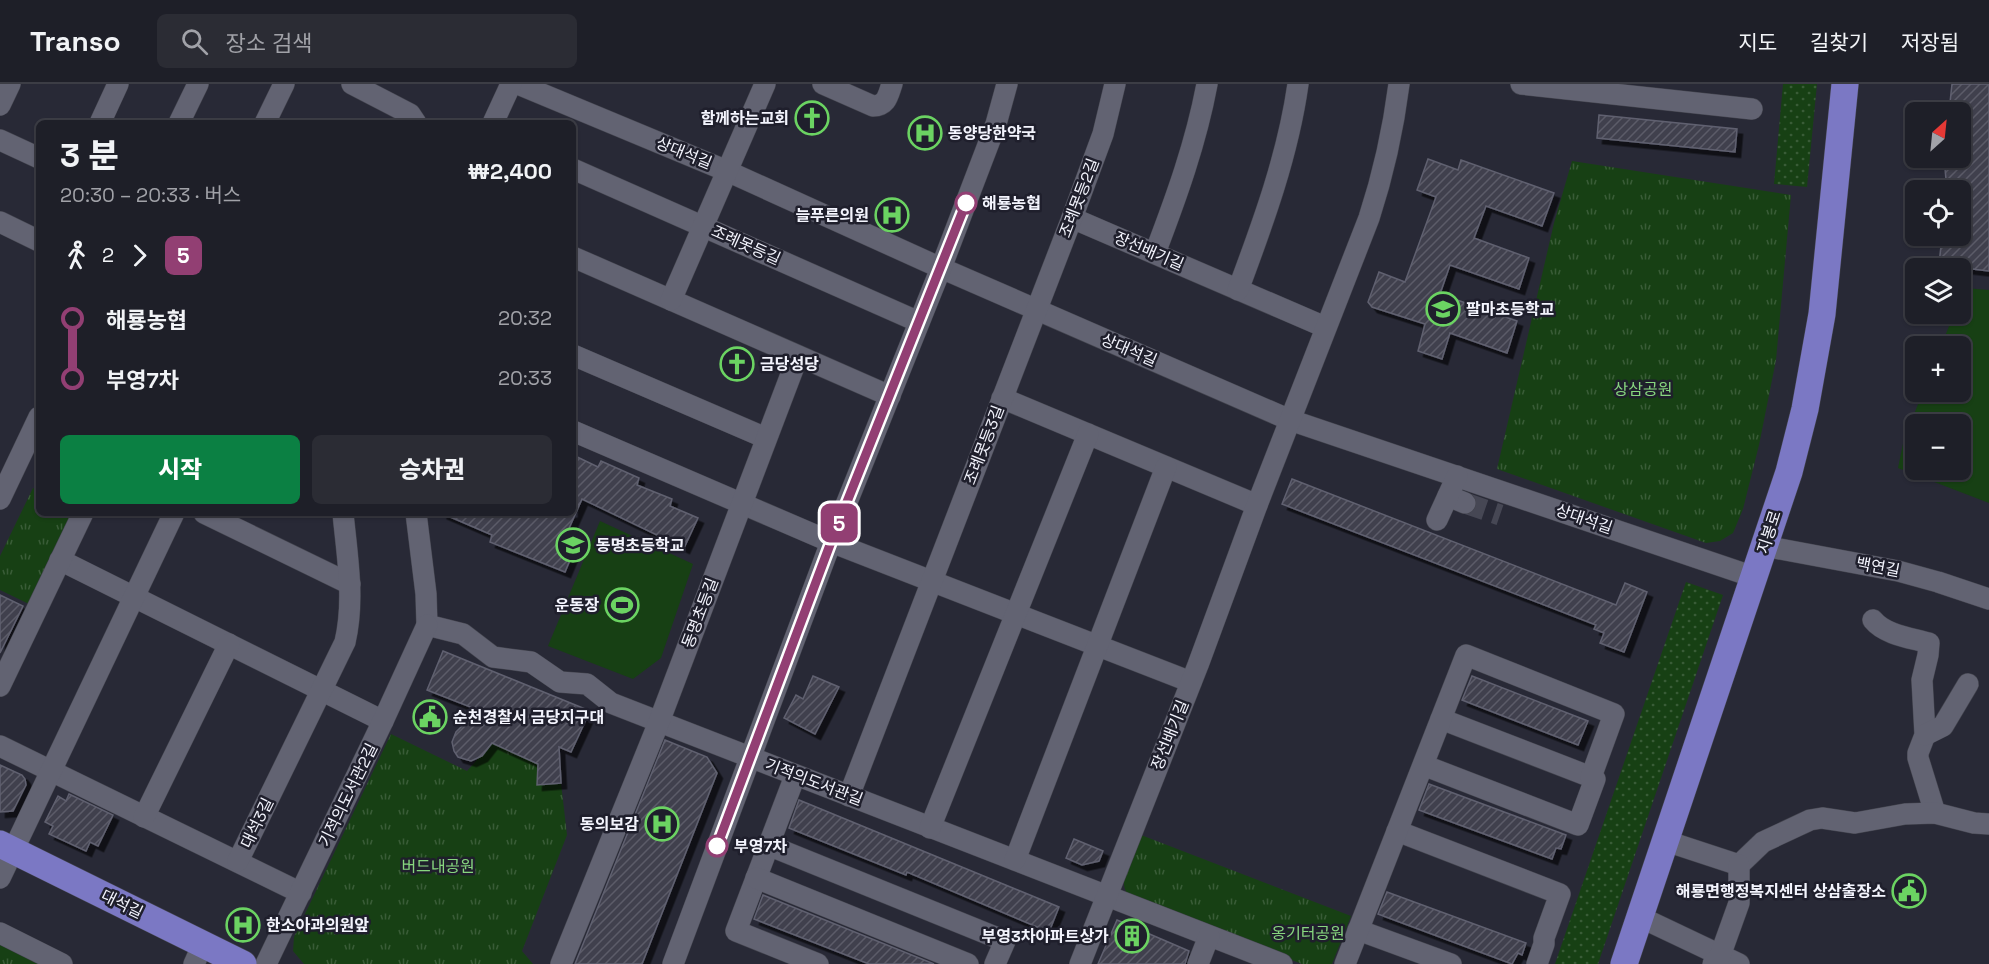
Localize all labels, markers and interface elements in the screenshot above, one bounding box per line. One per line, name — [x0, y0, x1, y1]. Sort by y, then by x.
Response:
search box — [157, 14, 577, 68]
text: Transo — [30, 23, 121, 59]
icon: search — [178, 25, 211, 58]
text: 장소 검색 — [226, 29, 312, 57]
text: 지도 — [1738, 29, 1777, 56]
text: 길찾기 — [1810, 29, 1868, 56]
text: 저장됨 — [1901, 29, 1959, 56]
church icon: 함께하는교회 — [794, 100, 830, 136]
north arrow — [1905, 102, 1971, 168]
map controls — [1905, 102, 1971, 480]
place label: 함께하는교회 — [701, 108, 789, 129]
hospital icon: 동양당한약국 — [907, 115, 943, 151]
place label: 동양당한약국 — [948, 123, 1036, 144]
street label: 상대석길 — [653, 132, 715, 174]
text: 3 분 — [60, 135, 119, 177]
street label: 조례못등2길 — [1054, 155, 1104, 241]
text: ₩2,400 — [468, 157, 552, 185]
button: locate — [1905, 180, 1971, 246]
text: 20:30 – 20:33 · 버스 — [60, 182, 241, 208]
marker: 해룡농협 — [955, 192, 977, 214]
place label: 해룡농협 — [982, 193, 1041, 214]
hospital icon: 늘푸른의원 — [874, 197, 910, 233]
place label: 늘푸른의원 — [795, 205, 869, 226]
street label: 조례못등길 — [708, 220, 784, 270]
street label: 장선배기길 — [1111, 227, 1187, 275]
icon: walk — [60, 239, 93, 272]
icon: forward — [123, 239, 156, 272]
text: 2 — [102, 242, 114, 268]
text: 5 — [177, 242, 190, 269]
button: layers — [1905, 258, 1971, 324]
school or university icon: 팔마초등학교 — [1425, 291, 1461, 327]
place label: 팔마초등학교 — [1466, 299, 1555, 320]
text: 20:32 — [498, 305, 552, 331]
text: 해룡농협 — [106, 306, 187, 334]
street label: 상대석길 — [1098, 329, 1160, 371]
button: + — [1905, 336, 1971, 402]
church icon: 금당성당 — [719, 346, 755, 382]
place label: 금당성당 — [760, 354, 819, 375]
text: 20:33 — [498, 365, 552, 391]
text: 부영7차 — [106, 366, 179, 394]
park label: 상삼공원 — [1614, 379, 1672, 400]
street label: 조례못등3길 — [959, 402, 1009, 488]
button: − — [1905, 414, 1971, 480]
button: 시작 — [60, 435, 300, 504]
button: 승차권 — [312, 435, 552, 504]
street label: 상대석길 — [1553, 499, 1615, 539]
line badge: 5 — [820, 504, 858, 542]
street label: 지봉로 — [1752, 507, 1786, 556]
text: 5 — [833, 510, 845, 537]
school or university icon: 동명초등학교 — [555, 527, 591, 563]
place label: 동명초등학교 — [596, 535, 685, 556]
street label: 백연길 — [1854, 552, 1902, 582]
street label: 동명초등길 — [677, 575, 723, 651]
sports icon: 운동장 — [604, 587, 640, 623]
place label: 운동장 — [555, 595, 599, 616]
street label: 장선배기길 — [1146, 697, 1194, 773]
public building icon: 순천경찰서 금당지구대 — [412, 699, 448, 735]
place label: 순천경찰서 금당지구대 — [453, 707, 604, 728]
street label: 기적의도서관2길 — [314, 740, 382, 850]
street label: 기적의도서관길 — [762, 754, 866, 810]
street label: 대석3길 — [236, 794, 278, 852]
hospital icon: 동의보감 — [644, 806, 680, 842]
place label: 동의보감 — [580, 814, 639, 835]
marker: 부영7차 — [706, 835, 728, 857]
place label: 부영7차 — [734, 836, 787, 857]
park label: 버드내공원 — [401, 856, 475, 877]
public building icon: 해룡면행정복지센터 상삼출장소 — [1891, 873, 1927, 909]
place label: 해룡면행정복지센터 상삼출장소 — [1676, 881, 1886, 902]
street label: 대석길 — [98, 885, 146, 923]
hospital icon: 한소아과의원앞 — [225, 907, 261, 943]
place label: 한소아과의원앞 — [266, 915, 369, 936]
building icon: 부영3차아파트상가 — [1114, 918, 1150, 954]
park label: 옹기터공원 — [1271, 923, 1345, 944]
place label: 부영3차아파트상가 — [982, 926, 1109, 947]

